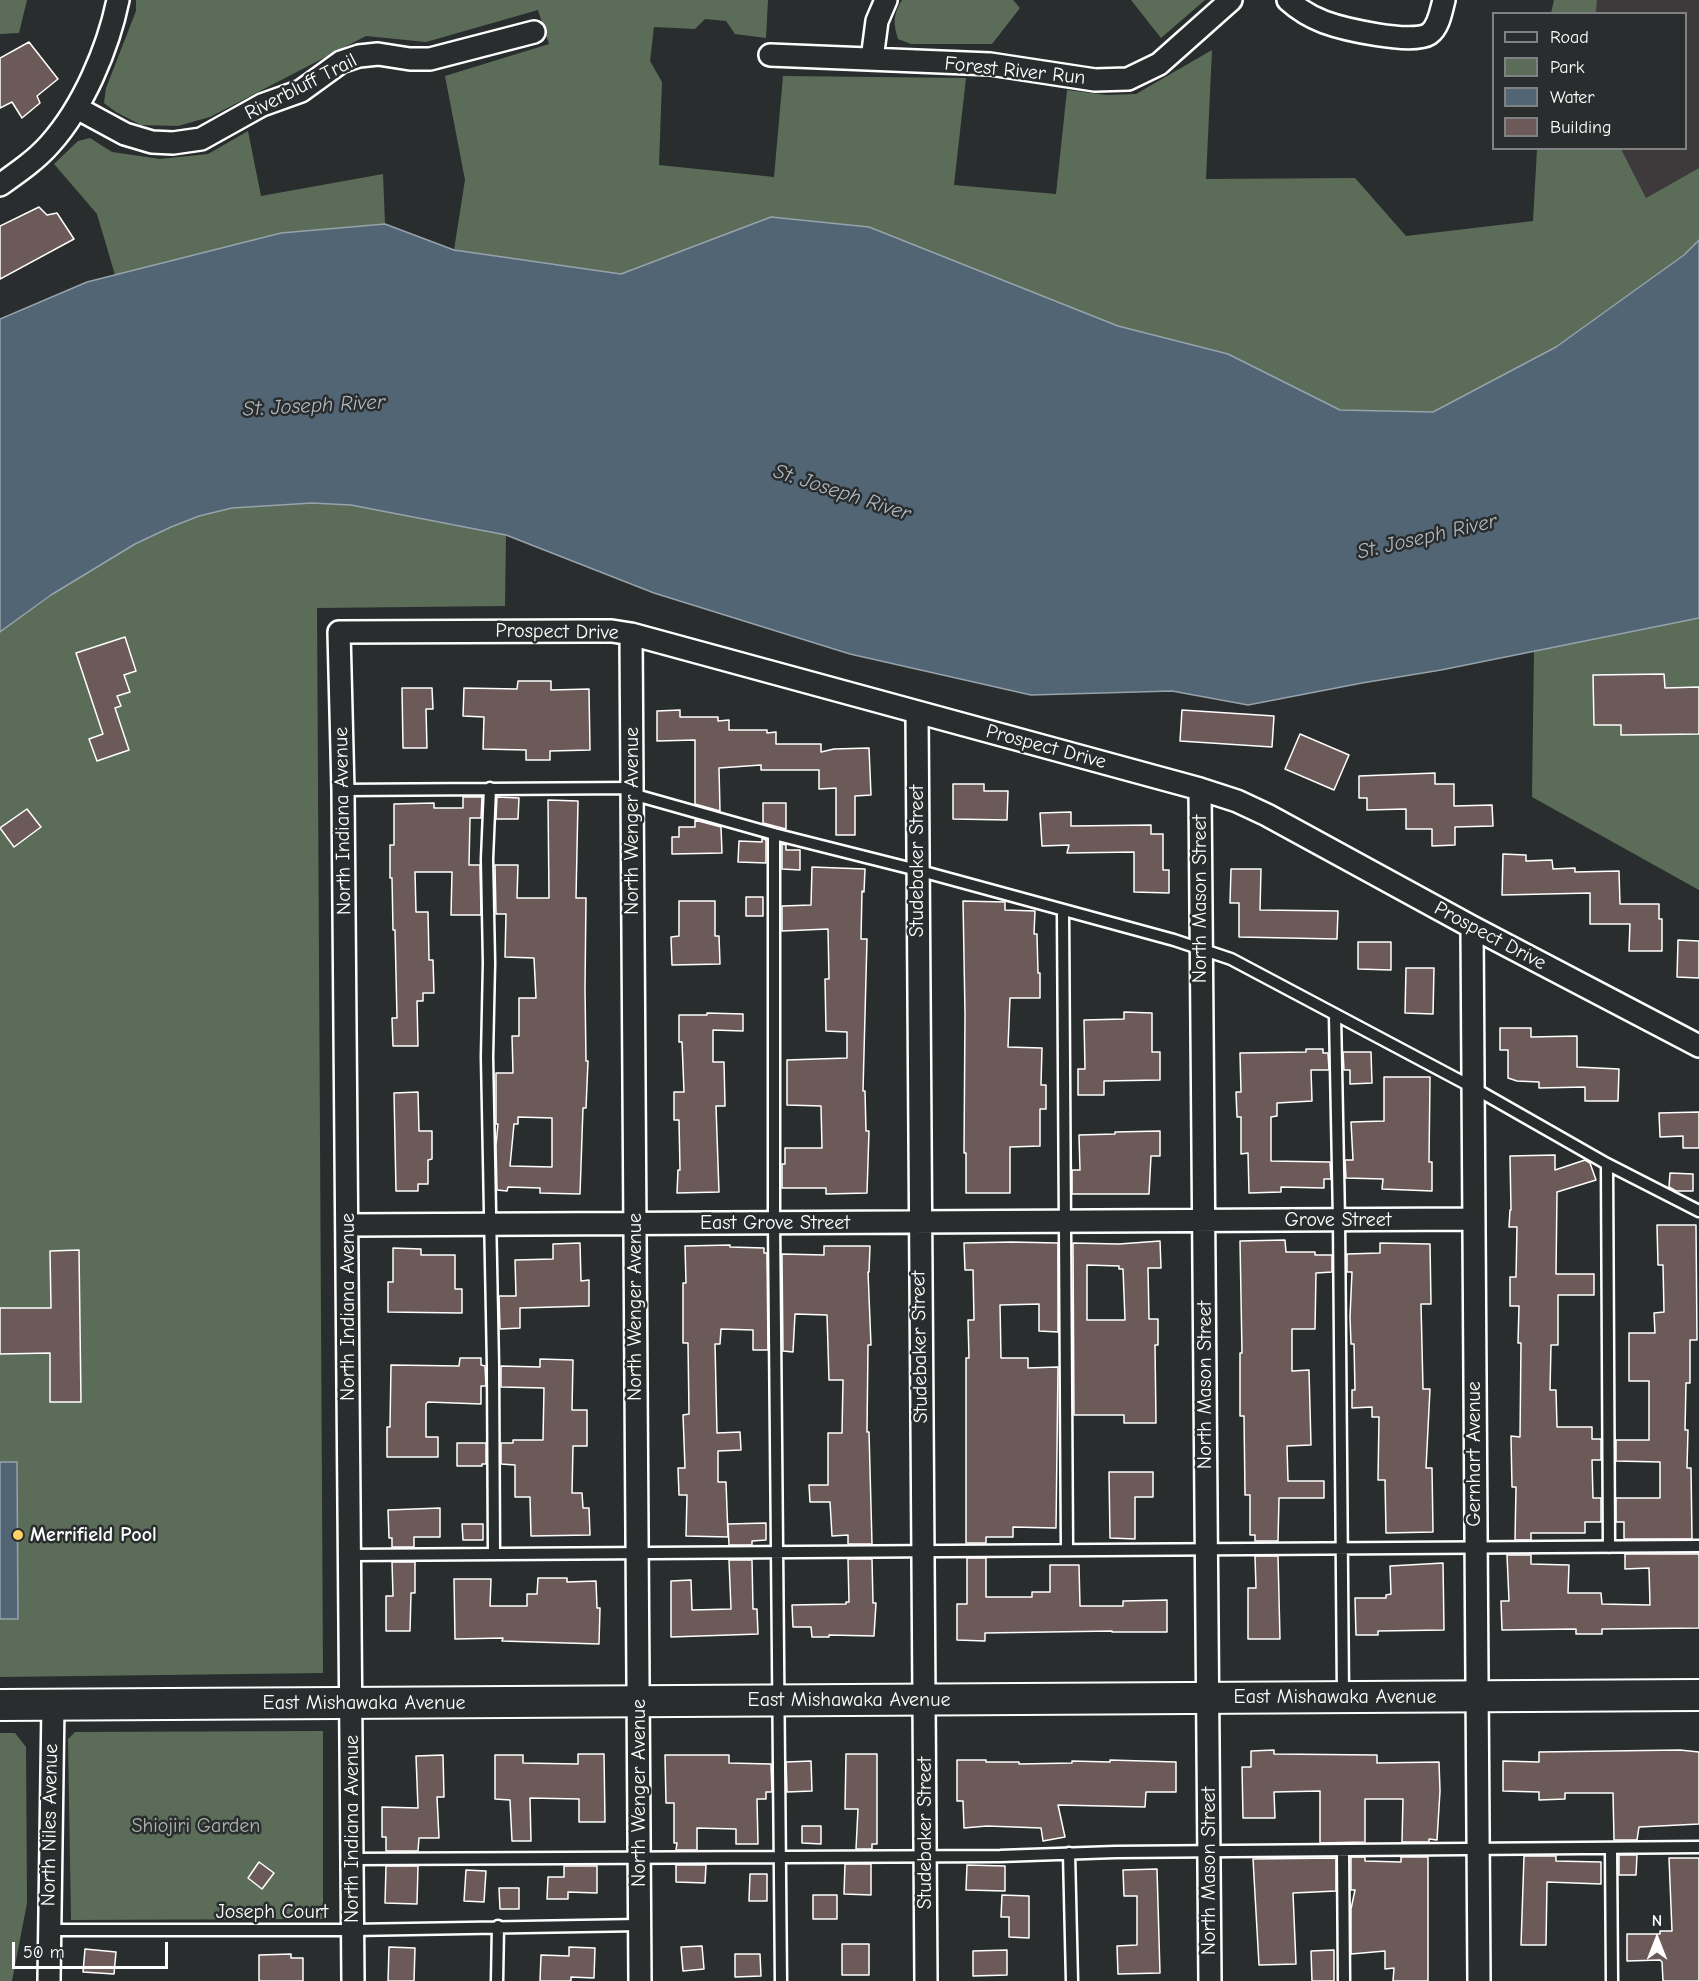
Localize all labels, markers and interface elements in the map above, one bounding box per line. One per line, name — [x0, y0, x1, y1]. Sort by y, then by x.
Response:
legend — [1492, 12, 1687, 150]
text: Road — [1550, 27, 1589, 48]
street label: Riverbluff Trail — [241, 48, 361, 126]
street label: Forest River Run — [943, 52, 1087, 90]
text: Park — [1550, 57, 1584, 78]
text: Water — [1550, 87, 1594, 108]
text: Building — [1550, 117, 1612, 138]
water label: St. Joseph River — [242, 390, 386, 422]
water label: St. Joseph River — [770, 459, 914, 527]
water label: St. Joseph River — [1355, 509, 1499, 565]
street label: Prospect Drive — [495, 619, 619, 645]
street label: Prospect Drive — [983, 719, 1109, 775]
street label: North Indiana Avenue — [329, 727, 357, 915]
street label: North Wenger Avenue — [620, 727, 644, 915]
street label: Studebaker Street — [905, 785, 929, 937]
street label: North Mason Street — [1188, 815, 1212, 983]
street label: Prospect Drive — [1430, 896, 1550, 976]
street label: Grove Street — [1284, 1208, 1392, 1232]
street label: East Grove Street — [700, 1211, 850, 1235]
street label: North Indiana Avenue — [336, 1213, 360, 1401]
street label: North Wenger Avenue — [623, 1213, 647, 1401]
street label: Studebaker Street — [907, 1271, 933, 1423]
street label: North Mason Street — [1193, 1301, 1217, 1469]
street label: Gernhart Avenue — [1462, 1381, 1486, 1527]
place label: Merrifield Pool — [30, 1523, 157, 1547]
marker: Merrifield Pool — [11, 1528, 25, 1542]
street label: East Mishawaka Avenue — [1234, 1685, 1436, 1709]
street label: East Mishawaka Avenue — [748, 1688, 950, 1712]
street label: East Mishawaka Avenue — [263, 1691, 465, 1715]
street label: North Wenger Avenue — [627, 1699, 651, 1887]
street label: North Indiana Avenue — [340, 1735, 364, 1923]
street label: North Niles Avenue — [37, 1743, 63, 1907]
street label: Studebaker Street — [913, 1757, 937, 1909]
street label: North Mason Street — [1197, 1787, 1221, 1955]
park label: Shiojiri Garden — [132, 1814, 260, 1838]
street label: Joseph Court — [216, 1900, 328, 1924]
north arrow — [1627, 1909, 1687, 1969]
text: N — [1652, 1912, 1662, 1930]
scale bar — [15, 1930, 171, 1968]
text: 50 m — [23, 1942, 65, 1963]

